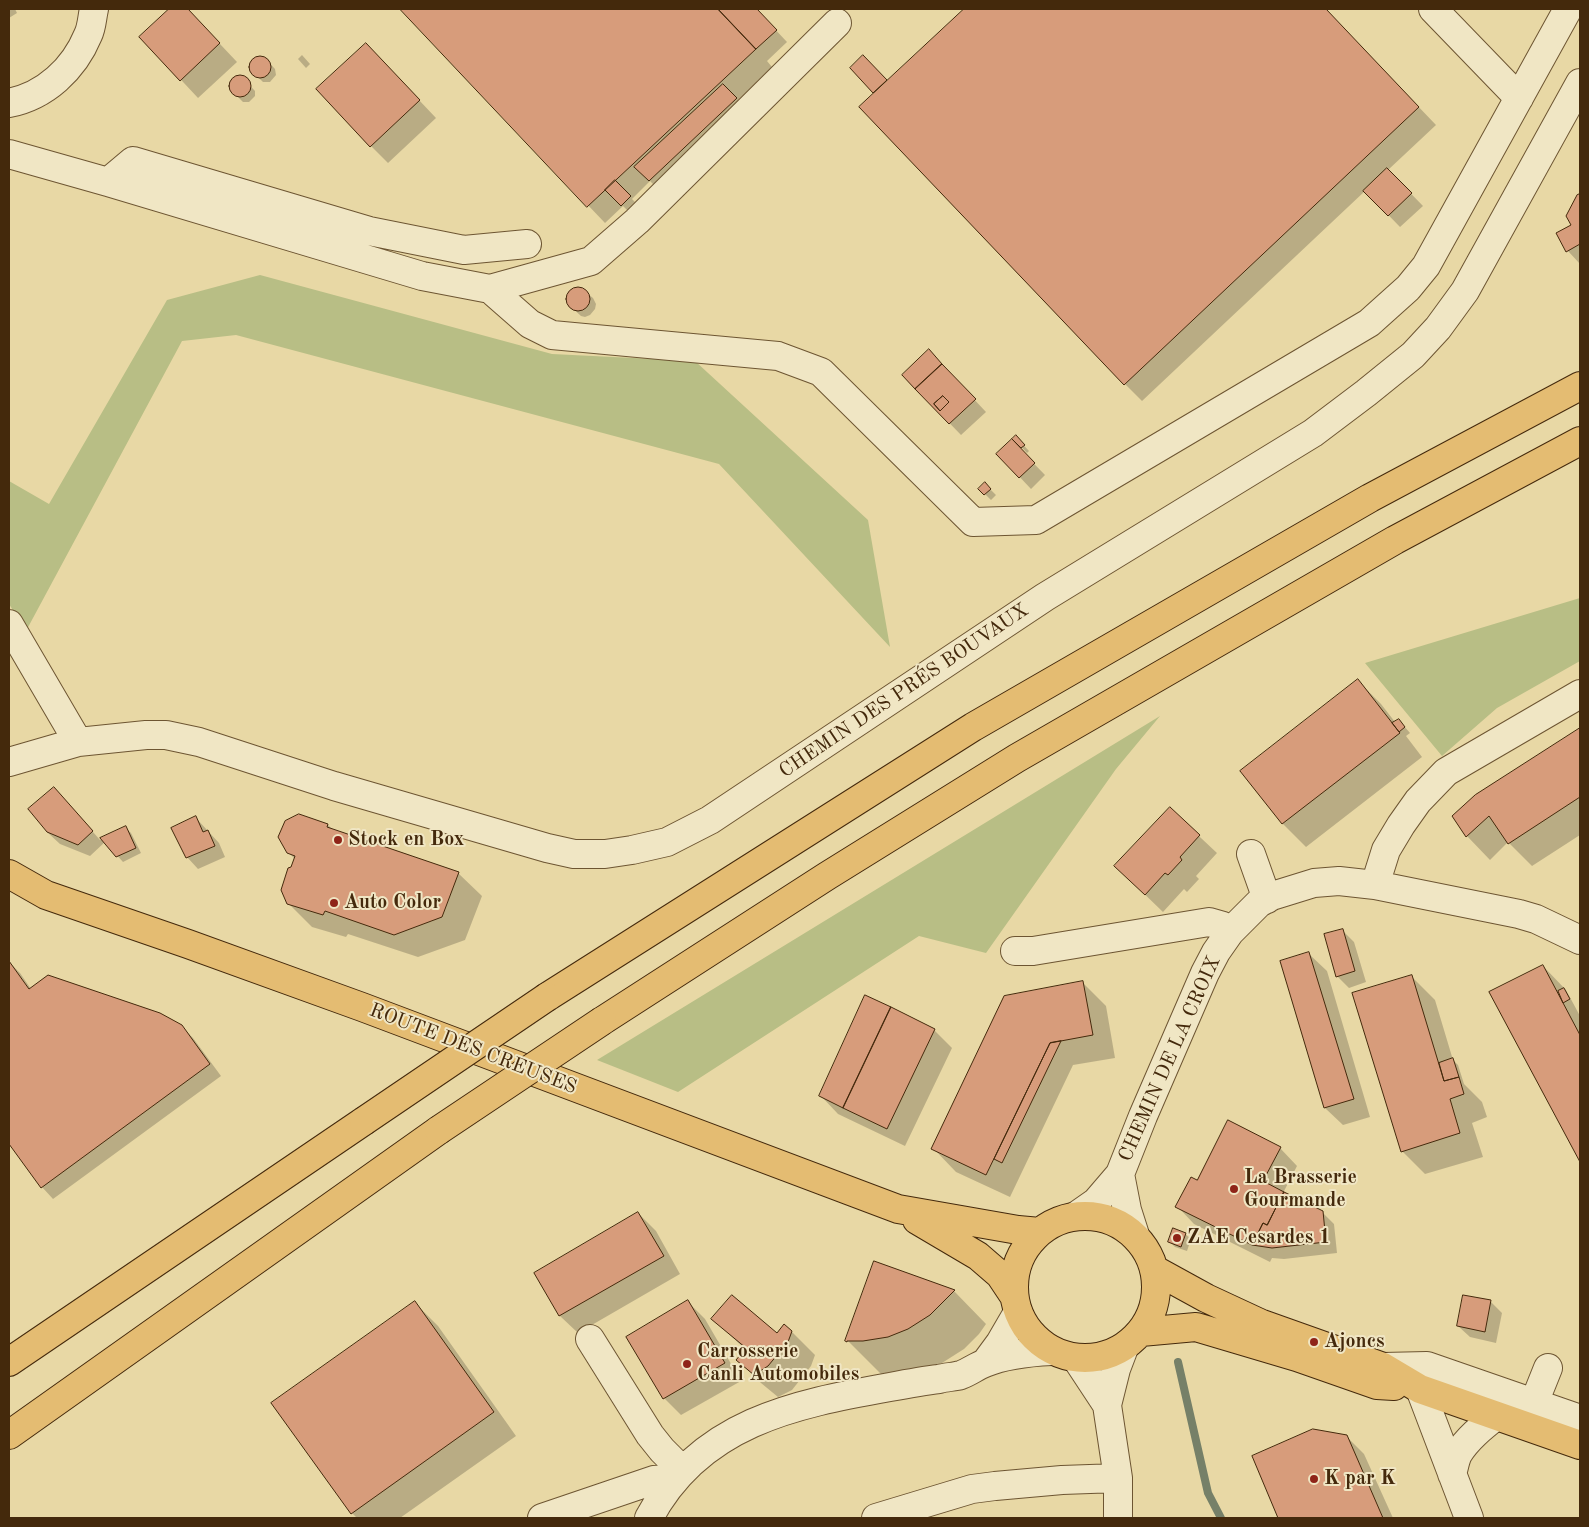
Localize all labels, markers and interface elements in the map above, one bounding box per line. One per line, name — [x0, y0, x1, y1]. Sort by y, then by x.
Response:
street label: CHEMIN DES PRÉS BOUVAUX — [775, 598, 1033, 784]
place label: Stock en Box — [348, 828, 464, 852]
marker: Stock en Box — [332, 834, 344, 846]
place label: Auto Color — [344, 891, 441, 915]
marker: Auto Color — [328, 897, 340, 909]
street label: CHEMIN DE LA CROIX — [1114, 952, 1226, 1166]
street label: ROUTE DES CREUSES — [366, 998, 580, 1100]
place label: La Brasserie Gourmande — [1244, 1166, 1357, 1213]
marker: La Brasserie Gourmande — [1228, 1183, 1240, 1195]
place label: ZAE Cesardes 1 — [1187, 1226, 1331, 1250]
marker: ZAE Cesardes 1 — [1171, 1232, 1183, 1244]
place label: Ajoncs — [1324, 1330, 1385, 1354]
marker: Ajoncs — [1308, 1336, 1320, 1348]
place label: Carrosserie Canli Automobiles — [697, 1340, 859, 1387]
marker: Carrosserie Canli Automobiles — [681, 1358, 693, 1370]
place label: K par K — [1324, 1467, 1396, 1491]
marker: K par K — [1308, 1473, 1320, 1485]

